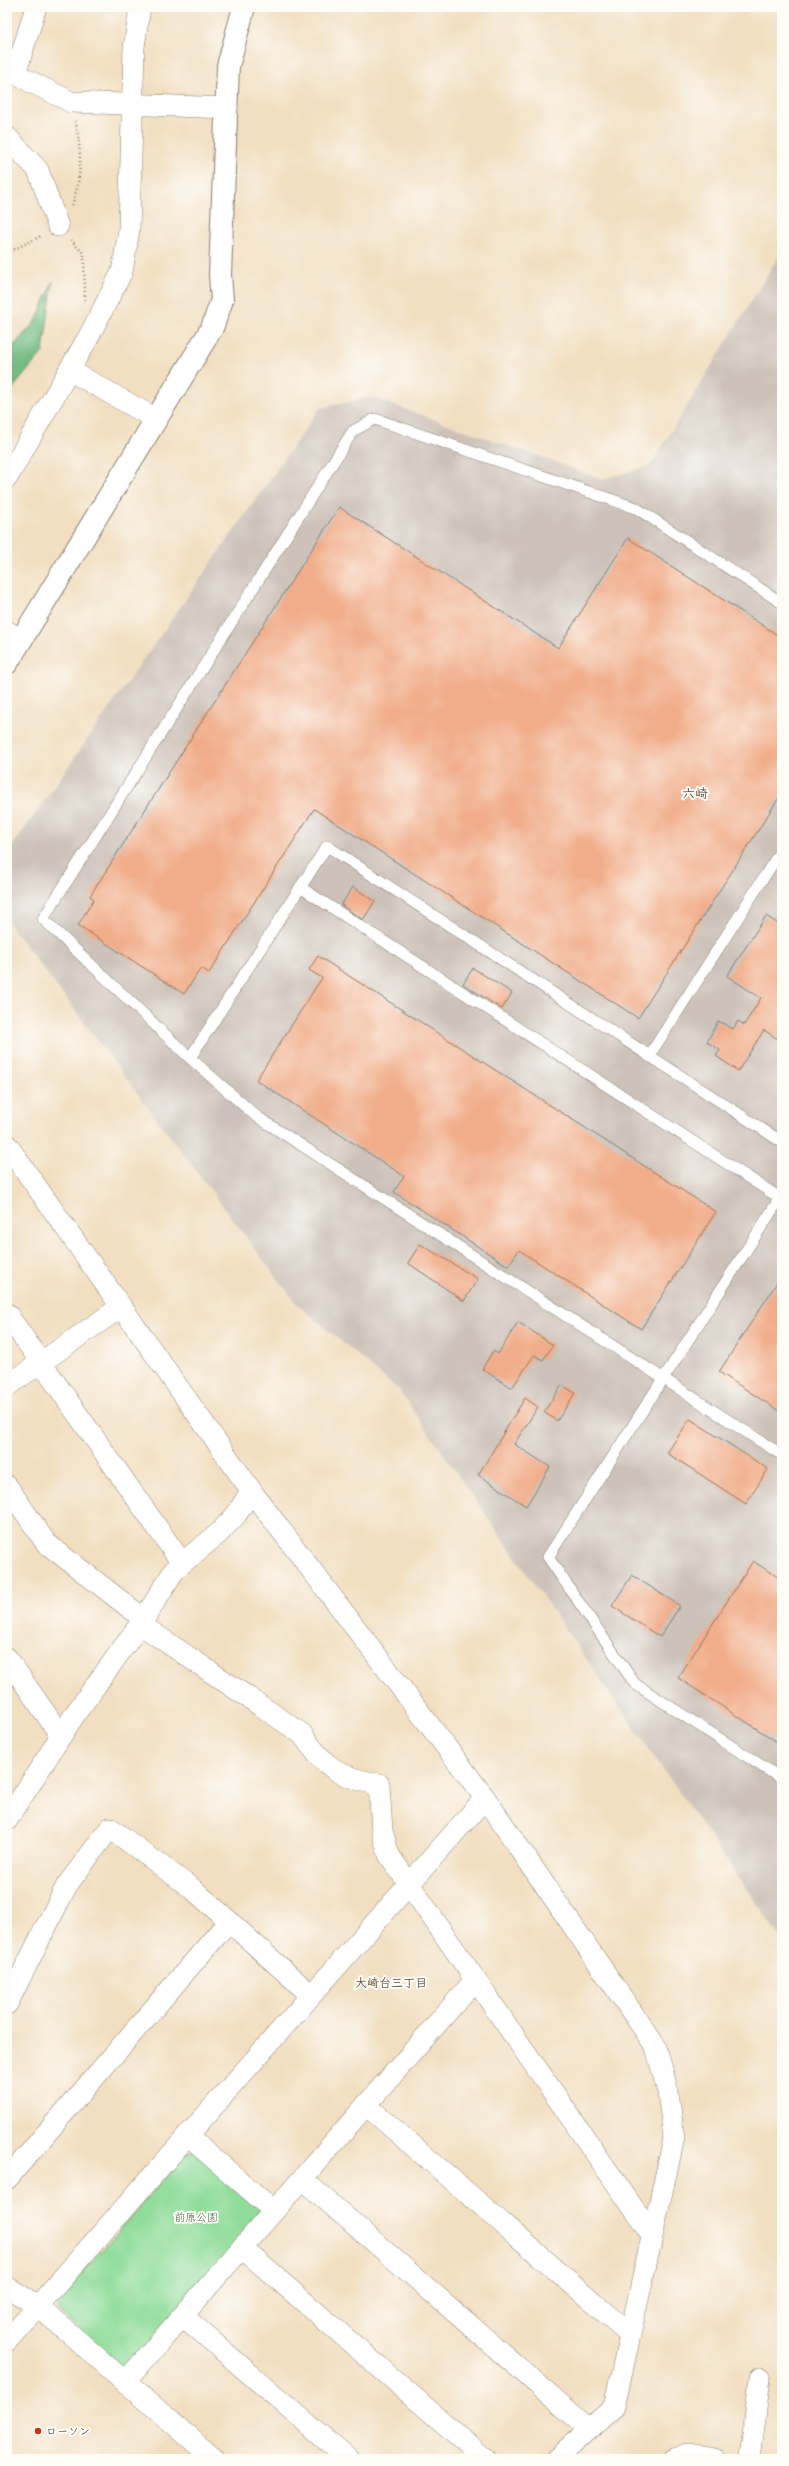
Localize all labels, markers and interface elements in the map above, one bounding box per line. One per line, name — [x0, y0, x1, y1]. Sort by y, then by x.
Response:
district label: 六崎 — [682, 785, 708, 802]
district label: 大崎台三丁目 — [355, 1975, 427, 1990]
park label: 前原公園 — [174, 2210, 218, 2224]
place label: ローソン — [46, 2424, 90, 2438]
marker: ローソン — [33, 2426, 43, 2436]

